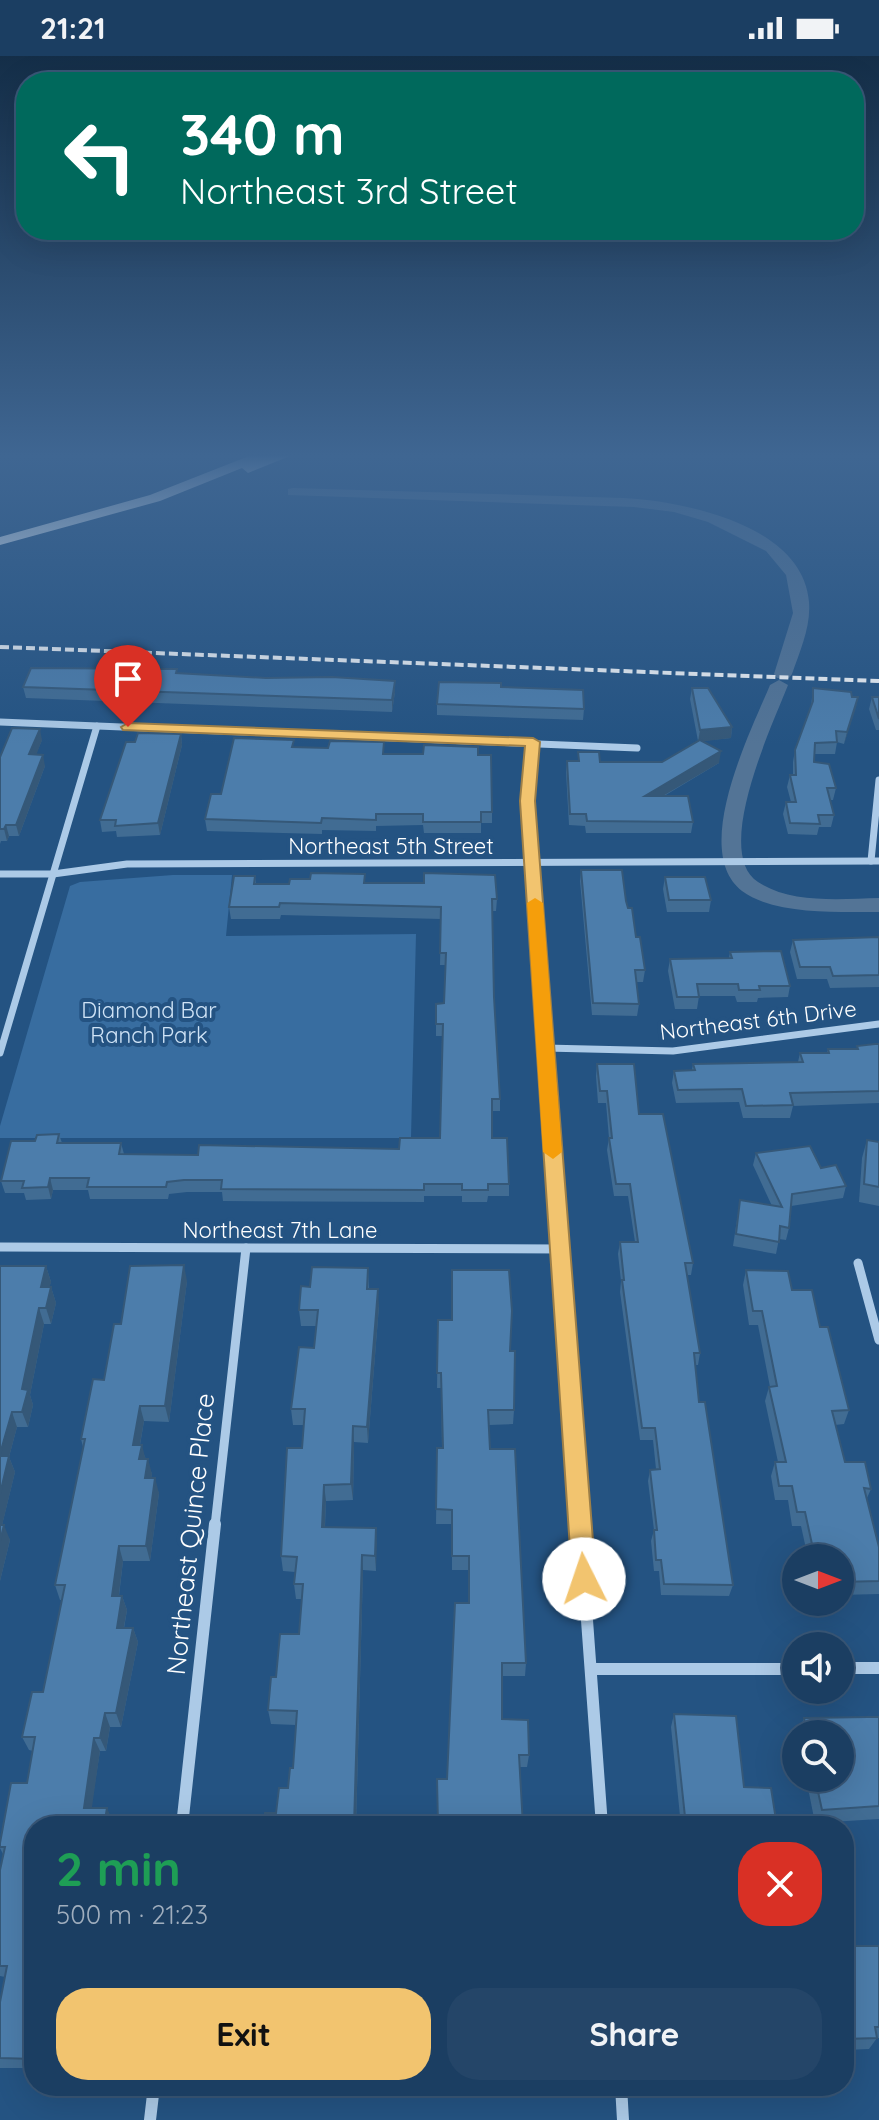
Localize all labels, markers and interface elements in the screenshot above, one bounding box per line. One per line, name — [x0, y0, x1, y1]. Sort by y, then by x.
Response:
text: 21:21 — [40, 9, 106, 47]
text: 340 m — [180, 99, 345, 169]
icon: left — [48, 104, 152, 208]
text: Northeast 3rd Street — [180, 168, 518, 213]
pin — [94, 645, 162, 727]
icon: arrive — [106, 657, 150, 701]
street label: Northeast 5th Street — [288, 832, 494, 860]
street label: Northeast 6th Drive — [658, 994, 858, 1046]
park label: Diamond Bar Ranch Park — [81, 996, 217, 1049]
street label: Northeast 7th Lane — [183, 1216, 377, 1244]
street label: Northeast Quince Place — [159, 1392, 221, 1676]
position arrow — [542, 1537, 626, 1621]
north arrow — [782, 1544, 854, 1616]
map controls — [782, 1544, 854, 1792]
button: sound — [782, 1632, 854, 1704]
button: search — [782, 1720, 854, 1792]
text: 2 min — [56, 1838, 181, 1898]
button: close — [738, 1842, 822, 1926]
text: 500 m · 21:23 — [56, 1898, 208, 1931]
button: Exit — [56, 1988, 431, 2080]
button: Share — [447, 1988, 822, 2080]

